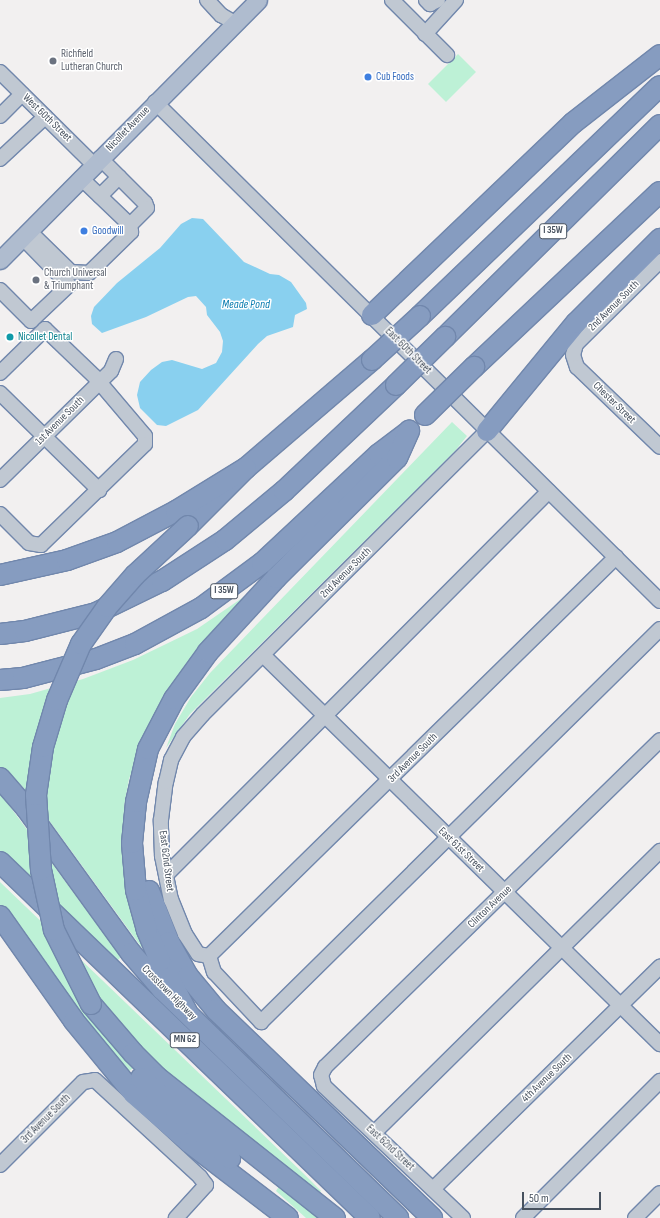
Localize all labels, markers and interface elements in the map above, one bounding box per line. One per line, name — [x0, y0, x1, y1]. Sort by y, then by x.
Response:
place label: Richfield Lutheran Church — [61, 48, 123, 74]
marker: Richfield Lutheran Church — [48, 56, 58, 66]
place label: Cub Foods — [376, 70, 414, 84]
marker: Cub Foods — [363, 72, 373, 82]
street label: West 60th Street — [20, 91, 74, 145]
street label: Nicollet Avenue — [103, 104, 153, 154]
road number: I 35W — [539, 223, 567, 239]
place label: Goodwill — [92, 224, 124, 238]
marker: Goodwill — [79, 226, 89, 236]
place label: Church Universal & Triumphant — [44, 267, 106, 293]
marker: Church Universal & Triumphant — [31, 275, 41, 285]
street label: 2nd Avenue South — [586, 278, 642, 334]
water label: Meade Pond — [222, 298, 270, 312]
street label: East 60th Street — [382, 325, 434, 377]
place label: Nicollet Dental — [18, 330, 72, 344]
marker: Nicollet Dental — [5, 332, 15, 342]
street label: Chester Street — [590, 379, 638, 427]
street label: 1st Avenue South — [33, 394, 87, 448]
street label: 2nd Avenue South — [318, 545, 374, 601]
road number: I 35W — [210, 583, 238, 599]
street label: 3rd Avenue South — [386, 731, 440, 785]
street label: East 61st Street — [435, 825, 487, 875]
street label: East 62nd Street — [156, 830, 176, 892]
street label: Clinton Avenue — [465, 883, 515, 931]
street label: Crosstown Highway — [139, 963, 199, 1023]
road number: MN 62 — [169, 1032, 201, 1048]
street label: 4th Avenue South — [519, 1051, 575, 1105]
street label: 3rd Avenue South — [19, 1092, 73, 1146]
street label: East 62nd Street — [363, 1122, 417, 1174]
scale bar — [524, 1184, 603, 1210]
text: 50 m — [529, 1191, 549, 1206]

